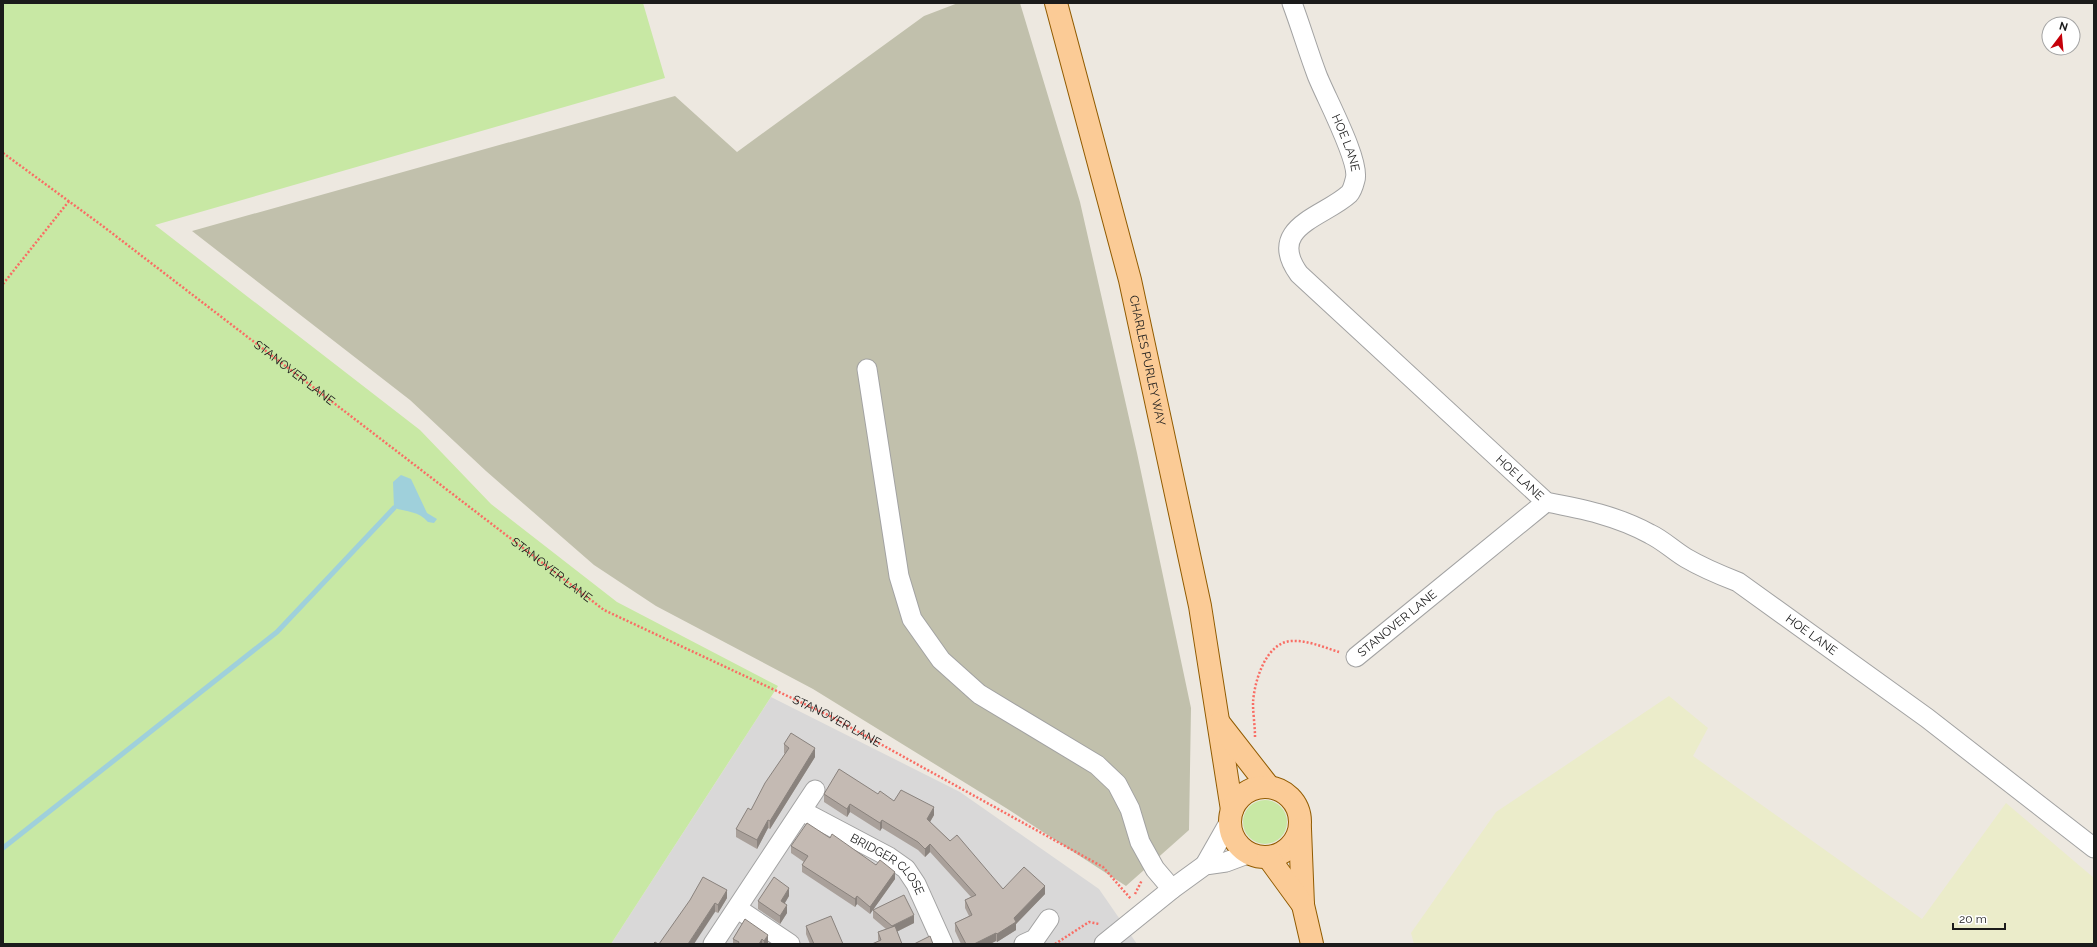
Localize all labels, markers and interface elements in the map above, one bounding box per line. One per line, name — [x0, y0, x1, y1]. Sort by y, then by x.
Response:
north arrow — [2041, 16, 2081, 56]
text: N — [2058, 19, 2069, 34]
street label: HOE LANE — [1329, 112, 1362, 172]
street label: CHARLES PURLEY WAY — [1126, 294, 1168, 427]
street label: STANOVER LANE — [251, 337, 338, 408]
street label: HOE LANE — [1493, 452, 1547, 503]
street label: STANOVER LANE — [508, 534, 595, 605]
street label: STANOVER LANE — [1355, 587, 1439, 660]
street label: HOE LANE — [1783, 612, 1840, 658]
street label: STANOVER LANE — [790, 692, 884, 750]
street label: BRIDGER CLOSE — [848, 831, 927, 897]
scale bar — [1953, 905, 2005, 931]
text: 20 m — [1959, 912, 1987, 926]

